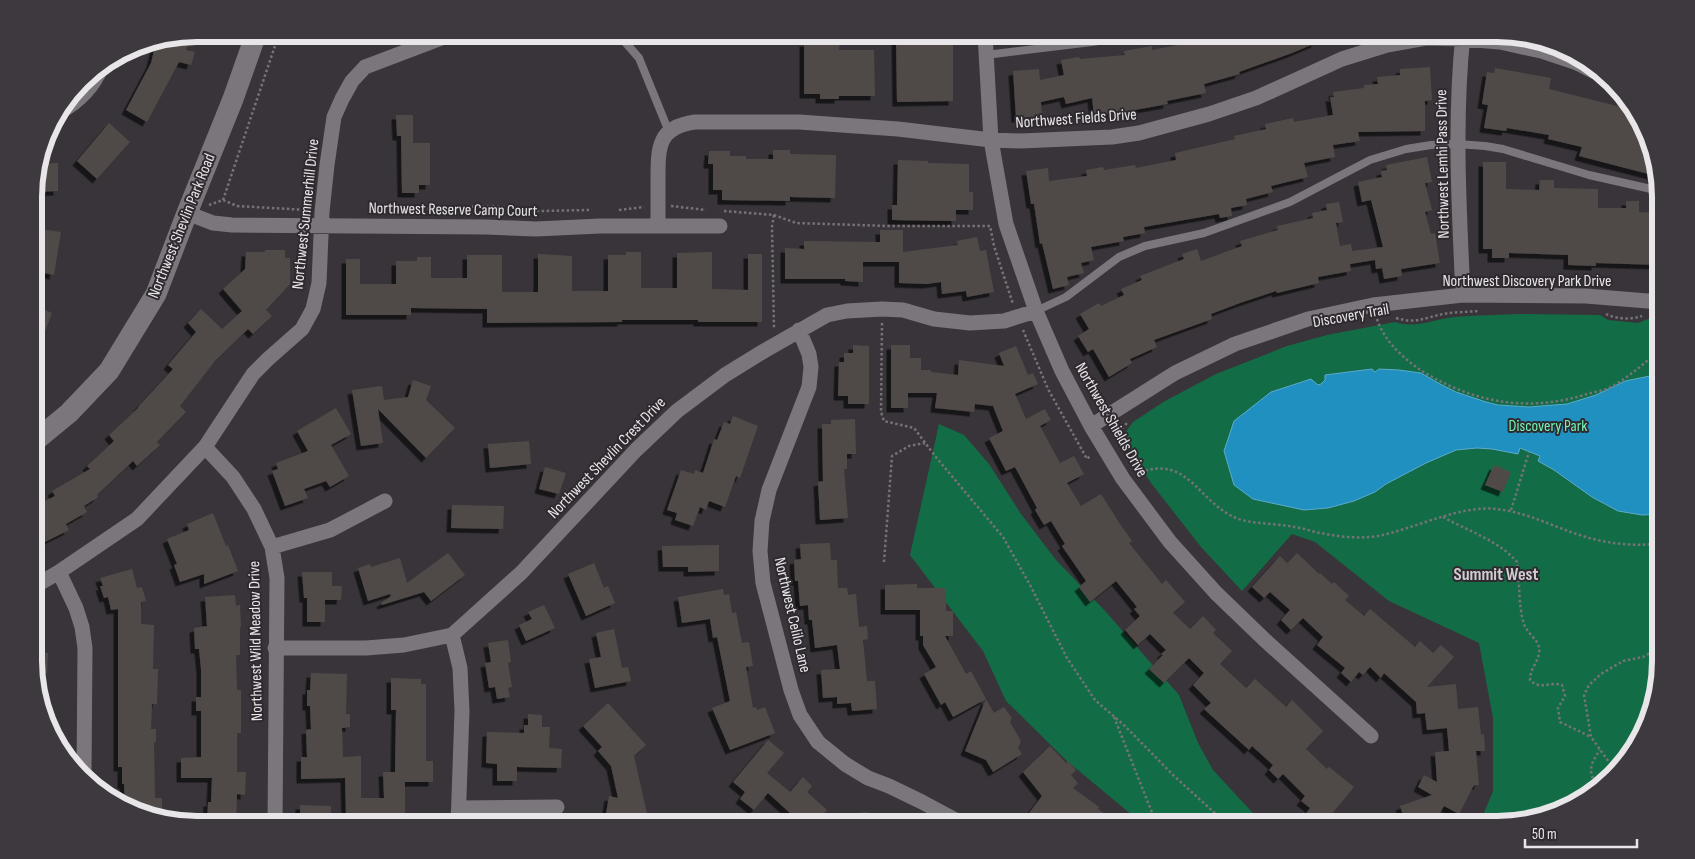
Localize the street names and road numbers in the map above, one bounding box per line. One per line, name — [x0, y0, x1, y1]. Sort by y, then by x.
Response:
street label: Northwest Lemhi Pass Drive — [1432, 89, 1454, 239]
street label: Northwest Fields Drive — [1015, 105, 1137, 133]
street label: Northwest Summerhill Drive — [289, 138, 323, 290]
street label: Northwest Shevlin Park Road — [144, 151, 220, 301]
street label: Northwest Reserve Camp Court — [368, 199, 538, 221]
street label: Northwest Discovery Park Drive — [1442, 272, 1612, 291]
street label: Discovery Trail — [1311, 300, 1391, 332]
street label: Northwest Shields Drive — [1071, 359, 1151, 481]
street label: Northwest Shevlin Crest Drive — [544, 393, 670, 523]
street label: Northwest Celilo Lane — [770, 556, 814, 674]
street label: Northwest Wild Meadow Drive — [245, 561, 267, 721]

